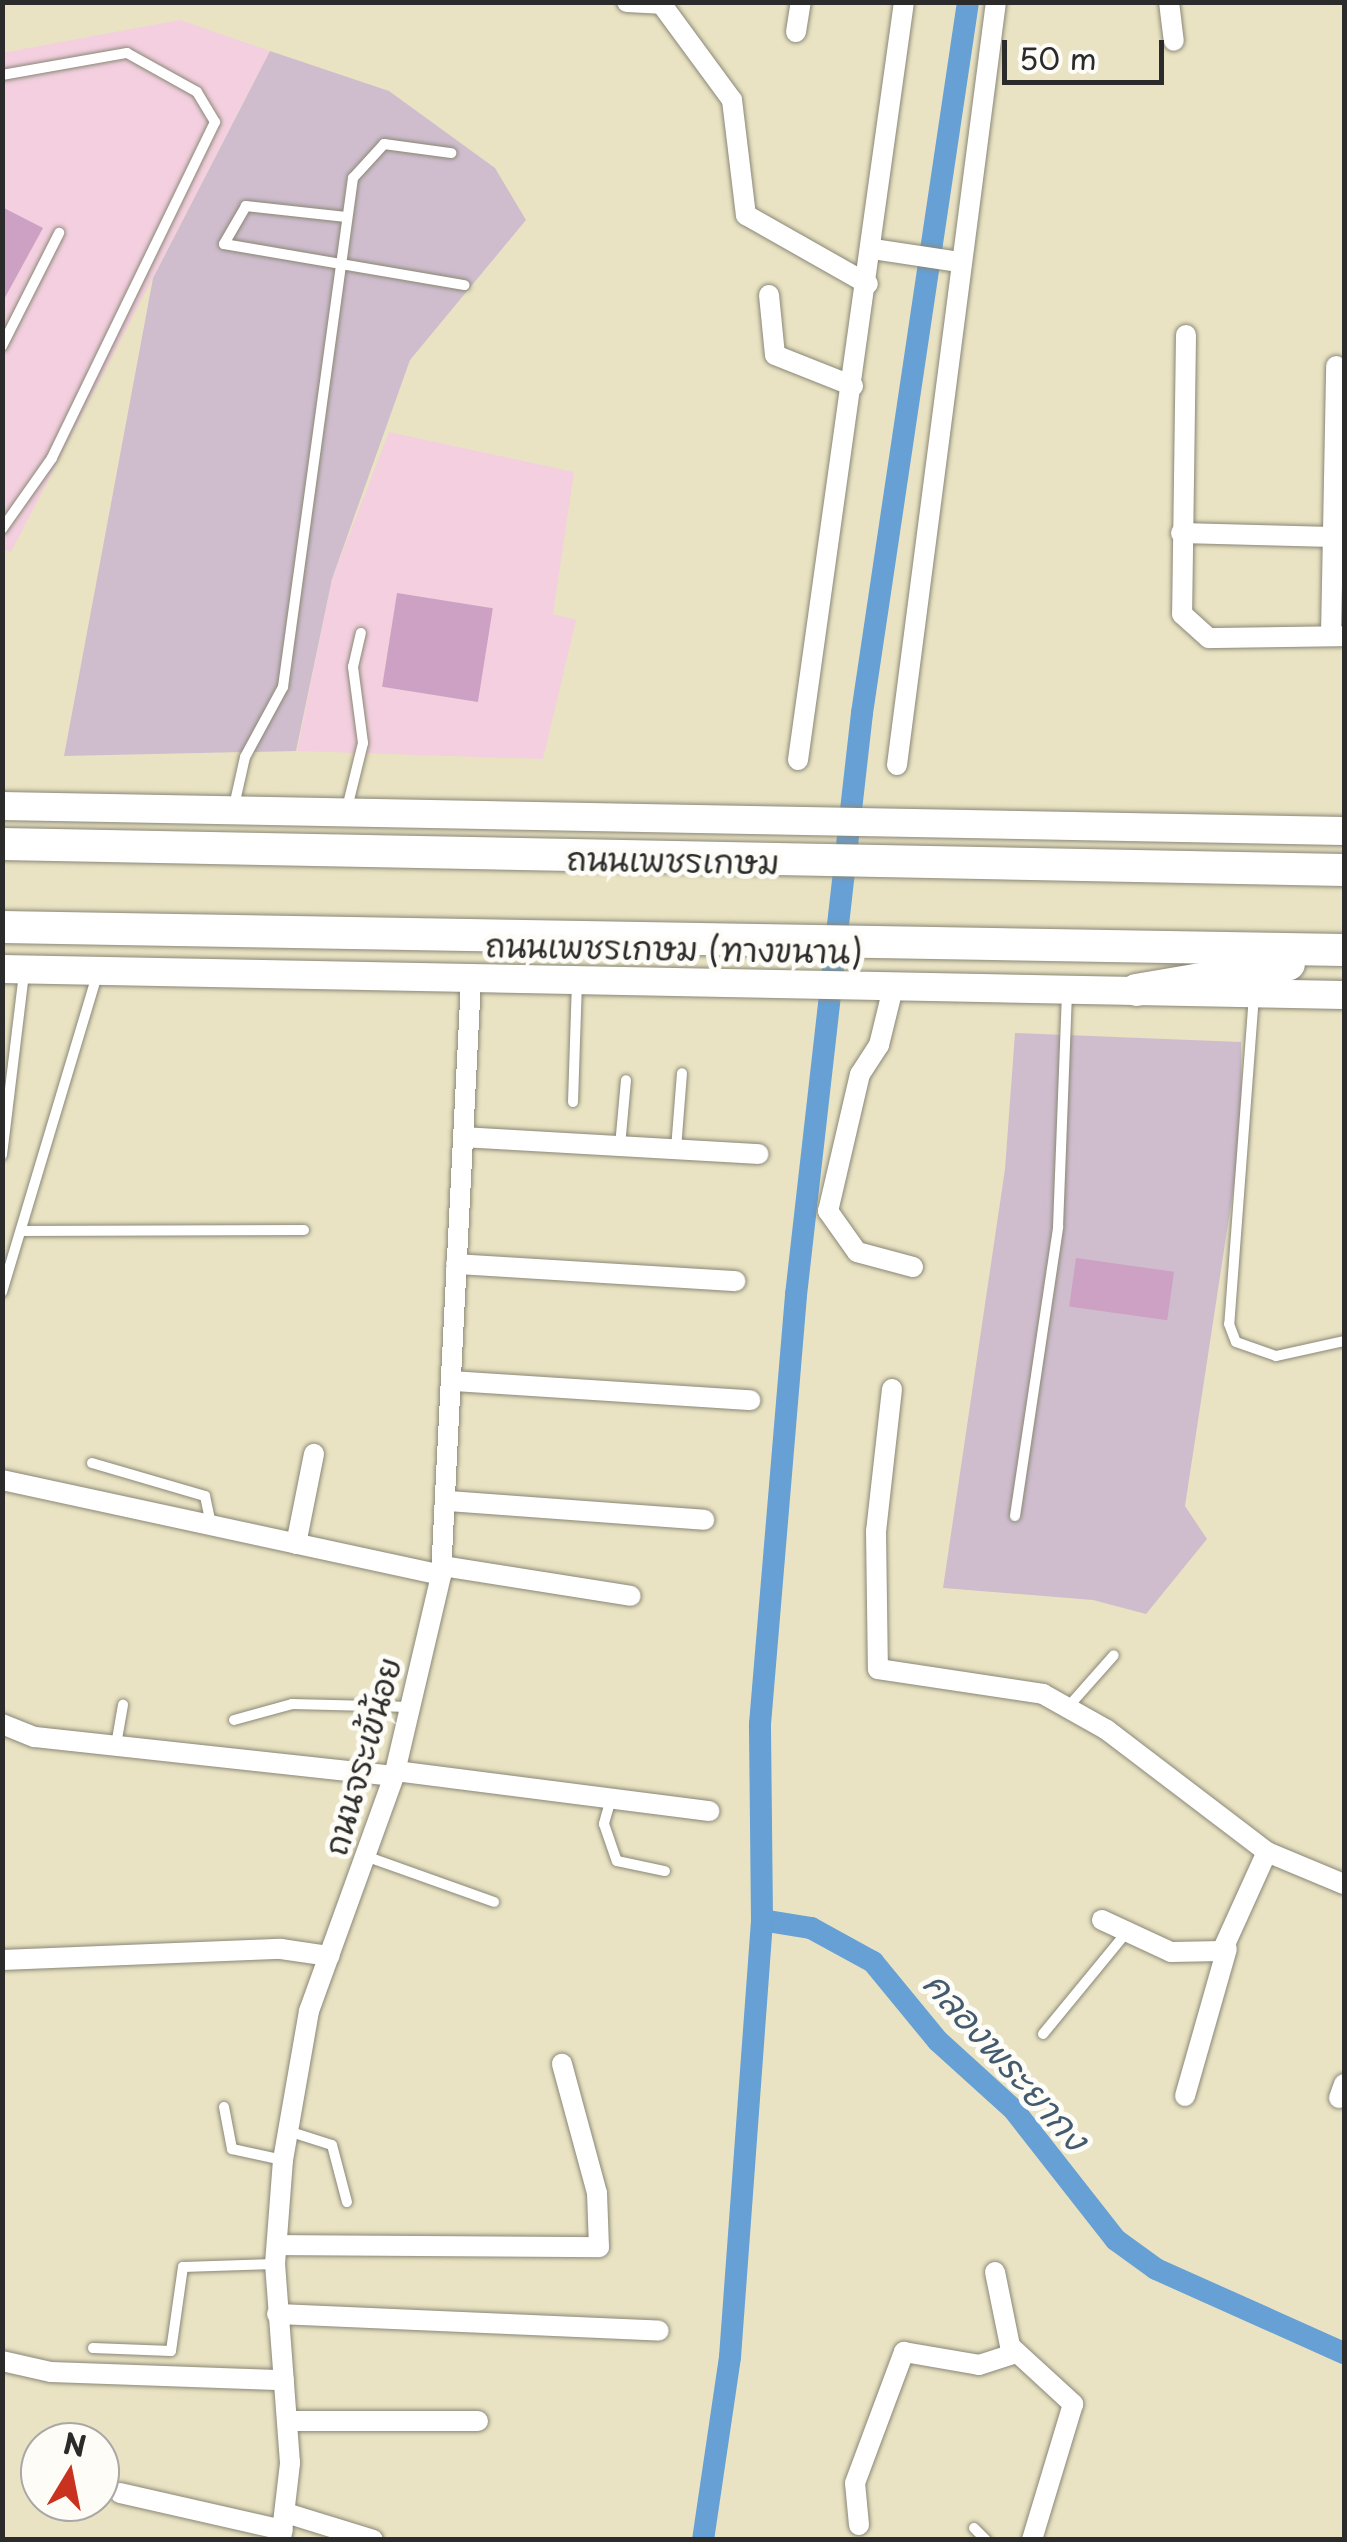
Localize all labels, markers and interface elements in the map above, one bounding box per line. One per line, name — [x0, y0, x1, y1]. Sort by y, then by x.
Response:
scale bar — [1007, 20, 1170, 82]
text: 50 m — [1019, 35, 1097, 80]
street label: ถนนเพชรเกษม — [566, 839, 780, 881]
street label: ถนนเพชรเกษม (ทางขนาน) — [485, 926, 863, 970]
street label: ถนนจระเข้น้อย — [315, 1653, 409, 1859]
water label: คลองพระยากง — [916, 1962, 1098, 2158]
text: N — [60, 2421, 90, 2467]
north arrow — [20, 2422, 120, 2522]

